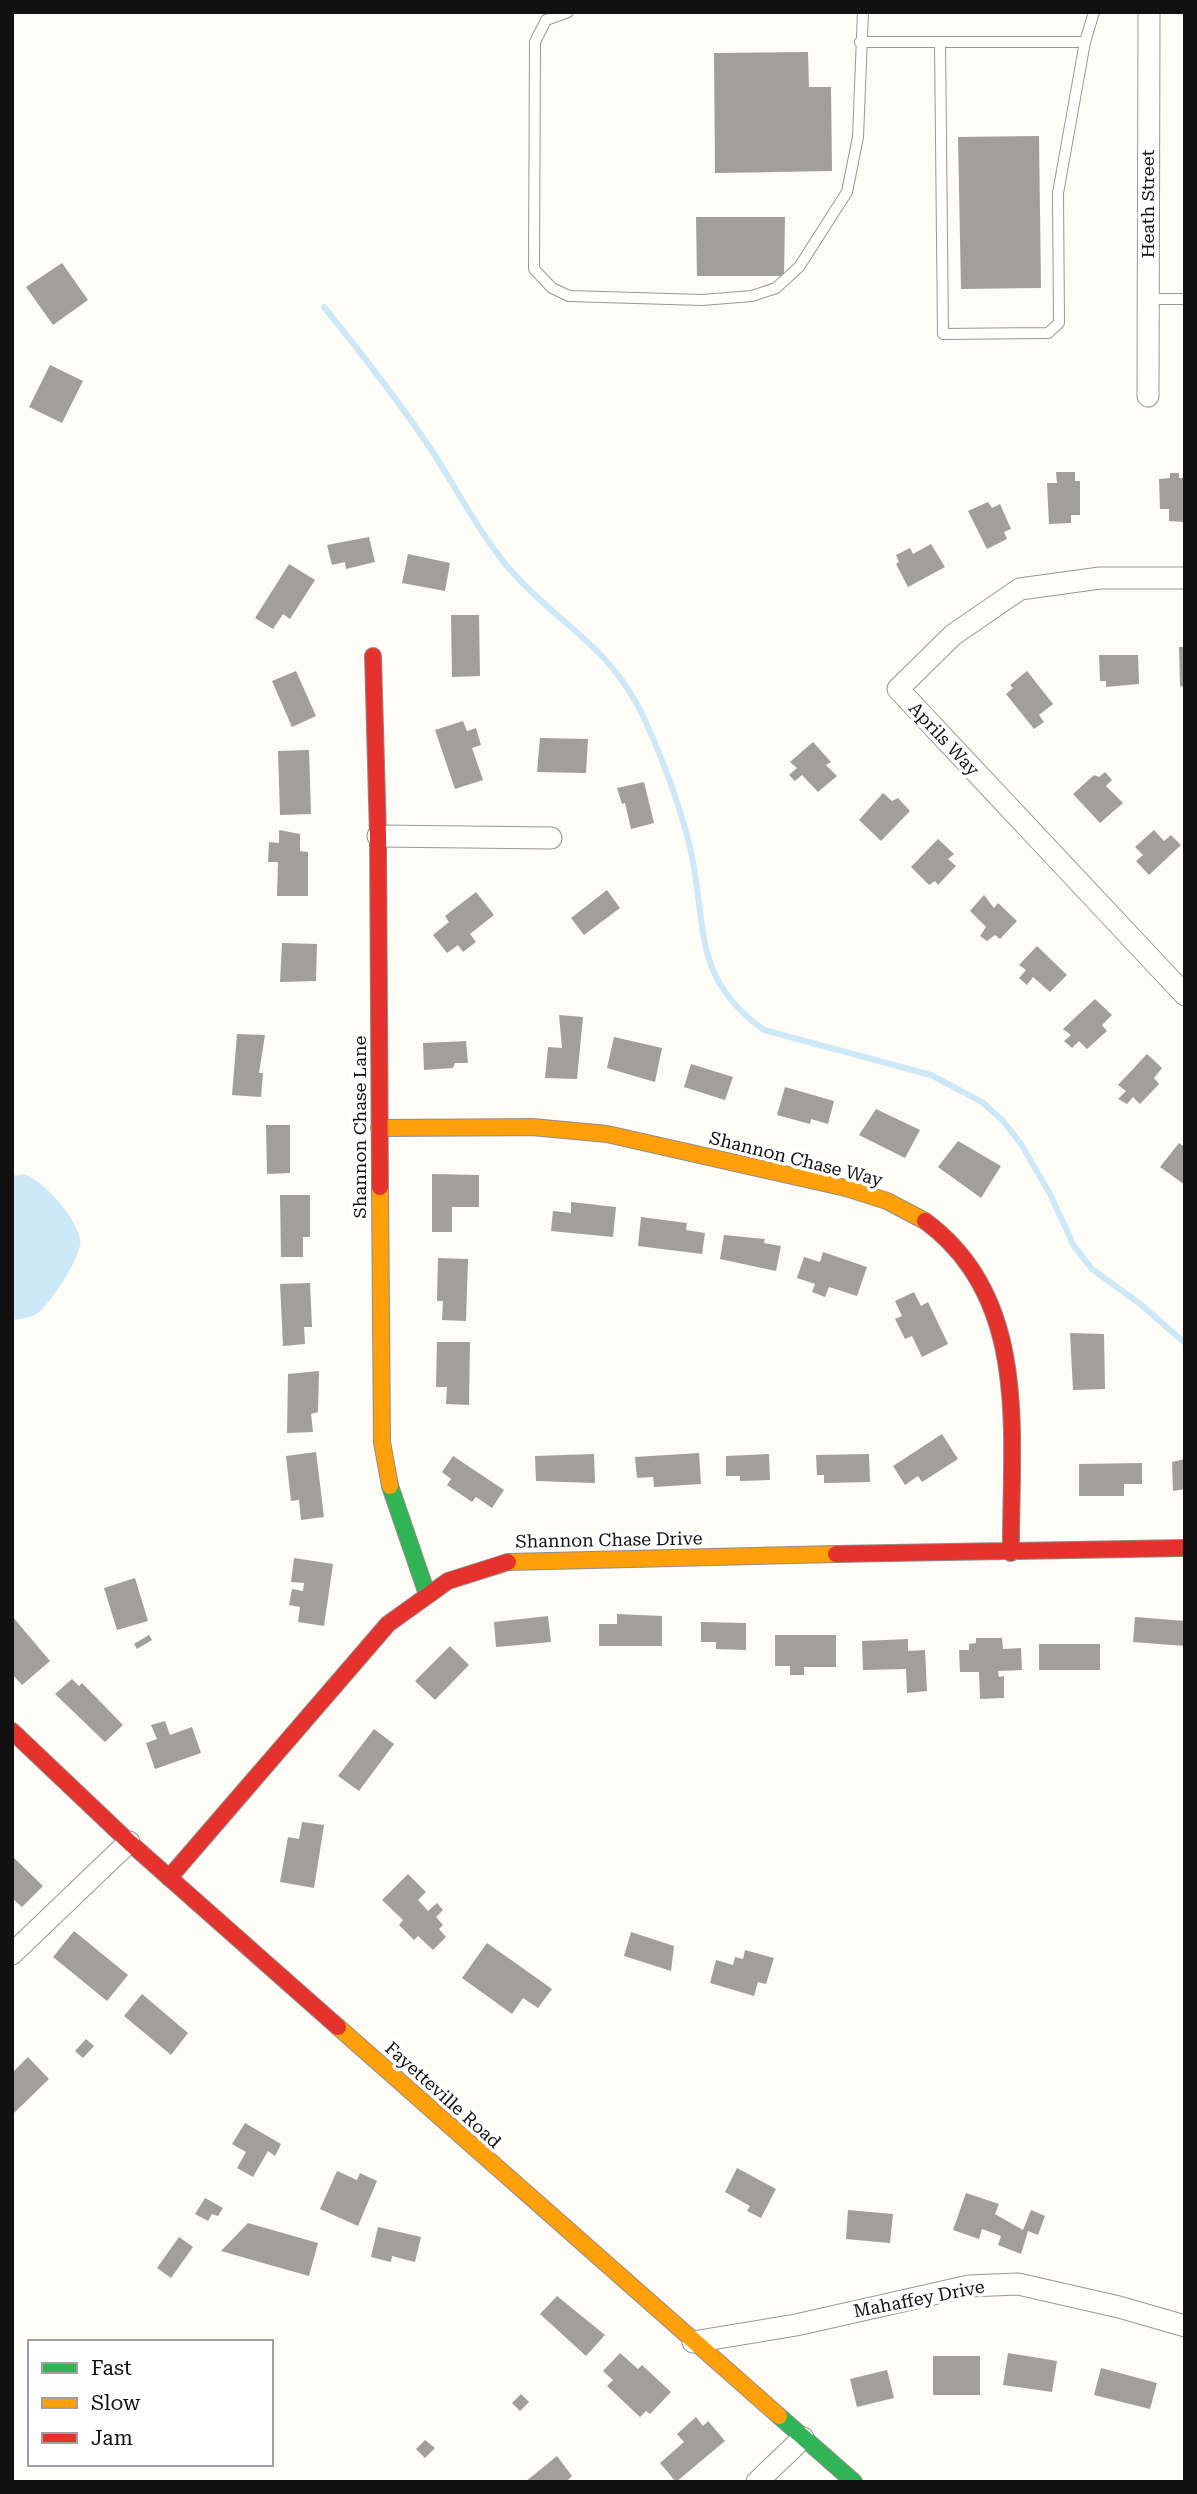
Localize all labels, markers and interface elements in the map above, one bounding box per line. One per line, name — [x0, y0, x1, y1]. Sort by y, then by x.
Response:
street label: Heath Street — [1137, 149, 1158, 258]
street label: Aprils Way — [905, 697, 984, 780]
street label: Shannon Chase Lane — [349, 1035, 370, 1218]
street label: Shannon Chase Way — [707, 1127, 885, 1190]
street label: Shannon Chase Drive — [515, 1527, 703, 1552]
street label: Fayetteville Road — [381, 2037, 506, 2152]
street label: Mahaffey Drive — [852, 2275, 986, 2322]
legend — [28, 2340, 273, 2466]
text: Fast — [91, 2356, 132, 2380]
text: Slow — [91, 2391, 141, 2415]
text: Jam — [91, 2426, 133, 2450]

